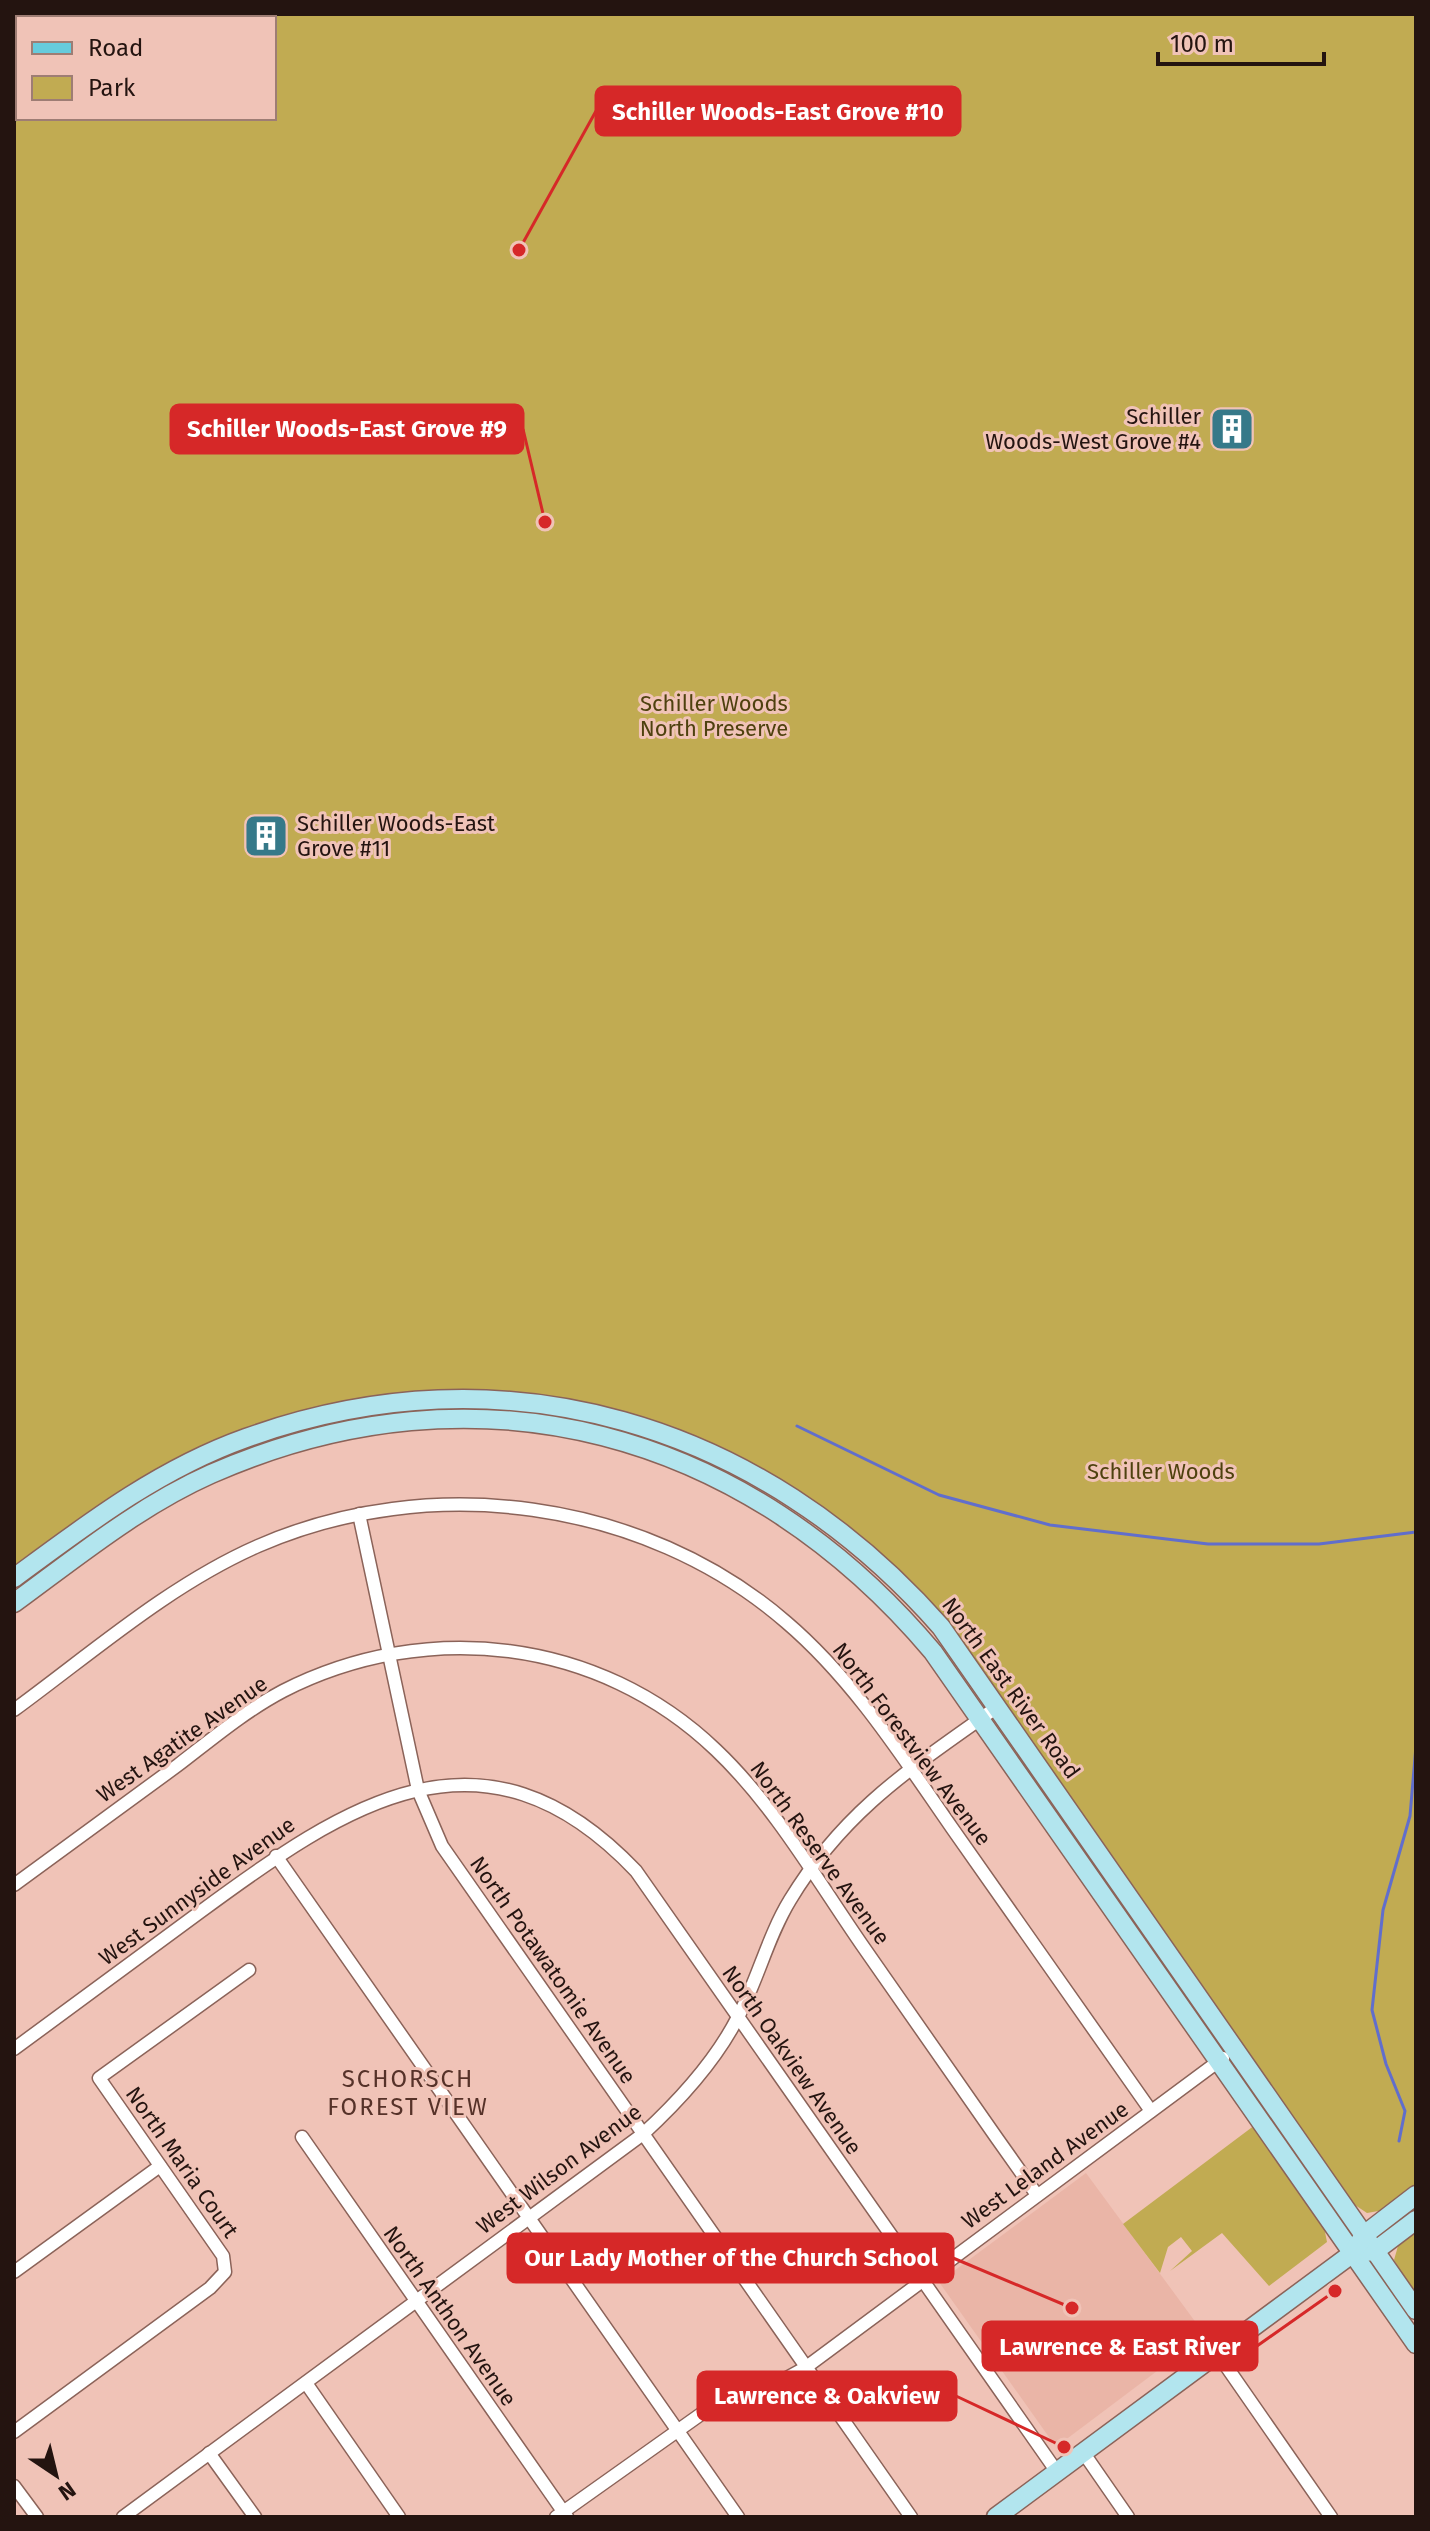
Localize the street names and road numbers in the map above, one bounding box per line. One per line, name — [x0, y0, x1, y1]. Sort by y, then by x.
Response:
street label: North East River Road — [936, 1592, 1086, 1784]
street label: North Forestview Avenue — [827, 1637, 997, 1851]
street label: West Agatite Avenue — [91, 1670, 273, 1808]
street label: North Reserve Avenue — [744, 1756, 896, 1950]
street label: West Sunnyside Avenue — [94, 1811, 300, 1971]
street label: North Potawatomie Avenue — [464, 1851, 642, 2089]
street label: North Oakview Avenue — [716, 1960, 868, 2160]
street label: North Maria Court — [120, 2081, 244, 2243]
street label: West Leland Avenue — [956, 2095, 1134, 2235]
street label: West Wilson Avenue — [471, 2098, 647, 2240]
street label: North Anthon Avenue — [378, 2221, 522, 2411]

